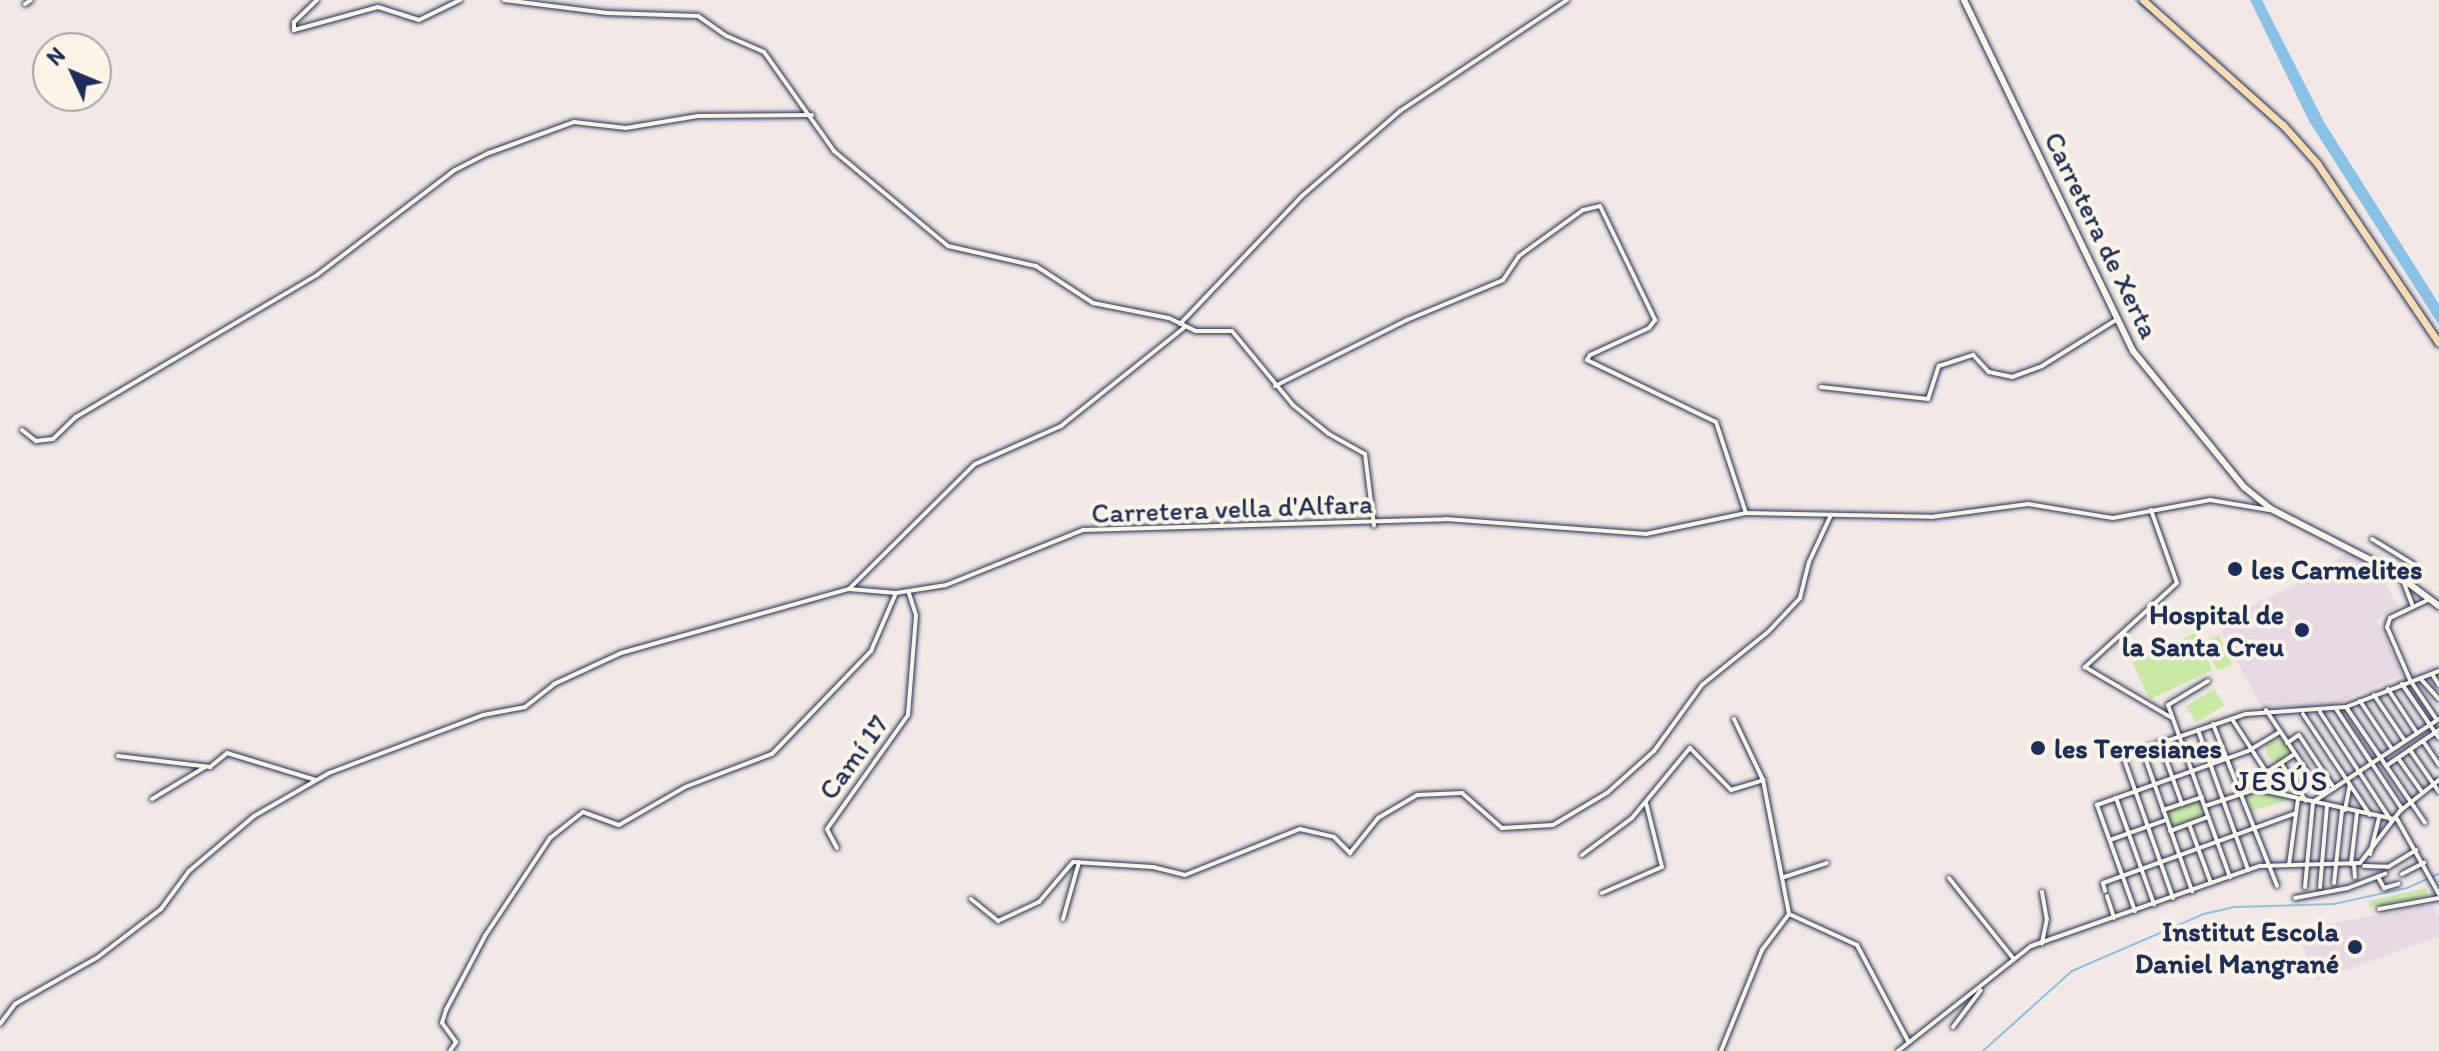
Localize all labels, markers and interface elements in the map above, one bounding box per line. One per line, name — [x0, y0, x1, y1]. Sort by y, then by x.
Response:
north arrow — [32, 32, 112, 112]
text: N — [41, 42, 71, 71]
street label: Carretera de Xerta — [2038, 127, 2166, 343]
street label: Carretera vella d'Alfara — [1090, 486, 1374, 530]
place label: les Carmelites — [2251, 552, 2422, 586]
marker: les Carmelites — [2226, 560, 2244, 578]
place label: Hospital de la Santa Creu — [2121, 597, 2284, 663]
marker: Hospital de la Santa Creu — [2291, 619, 2313, 641]
street label: Camí 17 — [811, 708, 895, 806]
place label: les Teresianes — [2054, 731, 2221, 765]
marker: les Teresianes — [2029, 739, 2047, 757]
district label: JESÚS — [2235, 763, 2329, 799]
place label: Institut Escola Daniel Mangrané — [2134, 914, 2339, 980]
marker: Institut Escola Daniel Mangrané — [2346, 938, 2364, 956]

